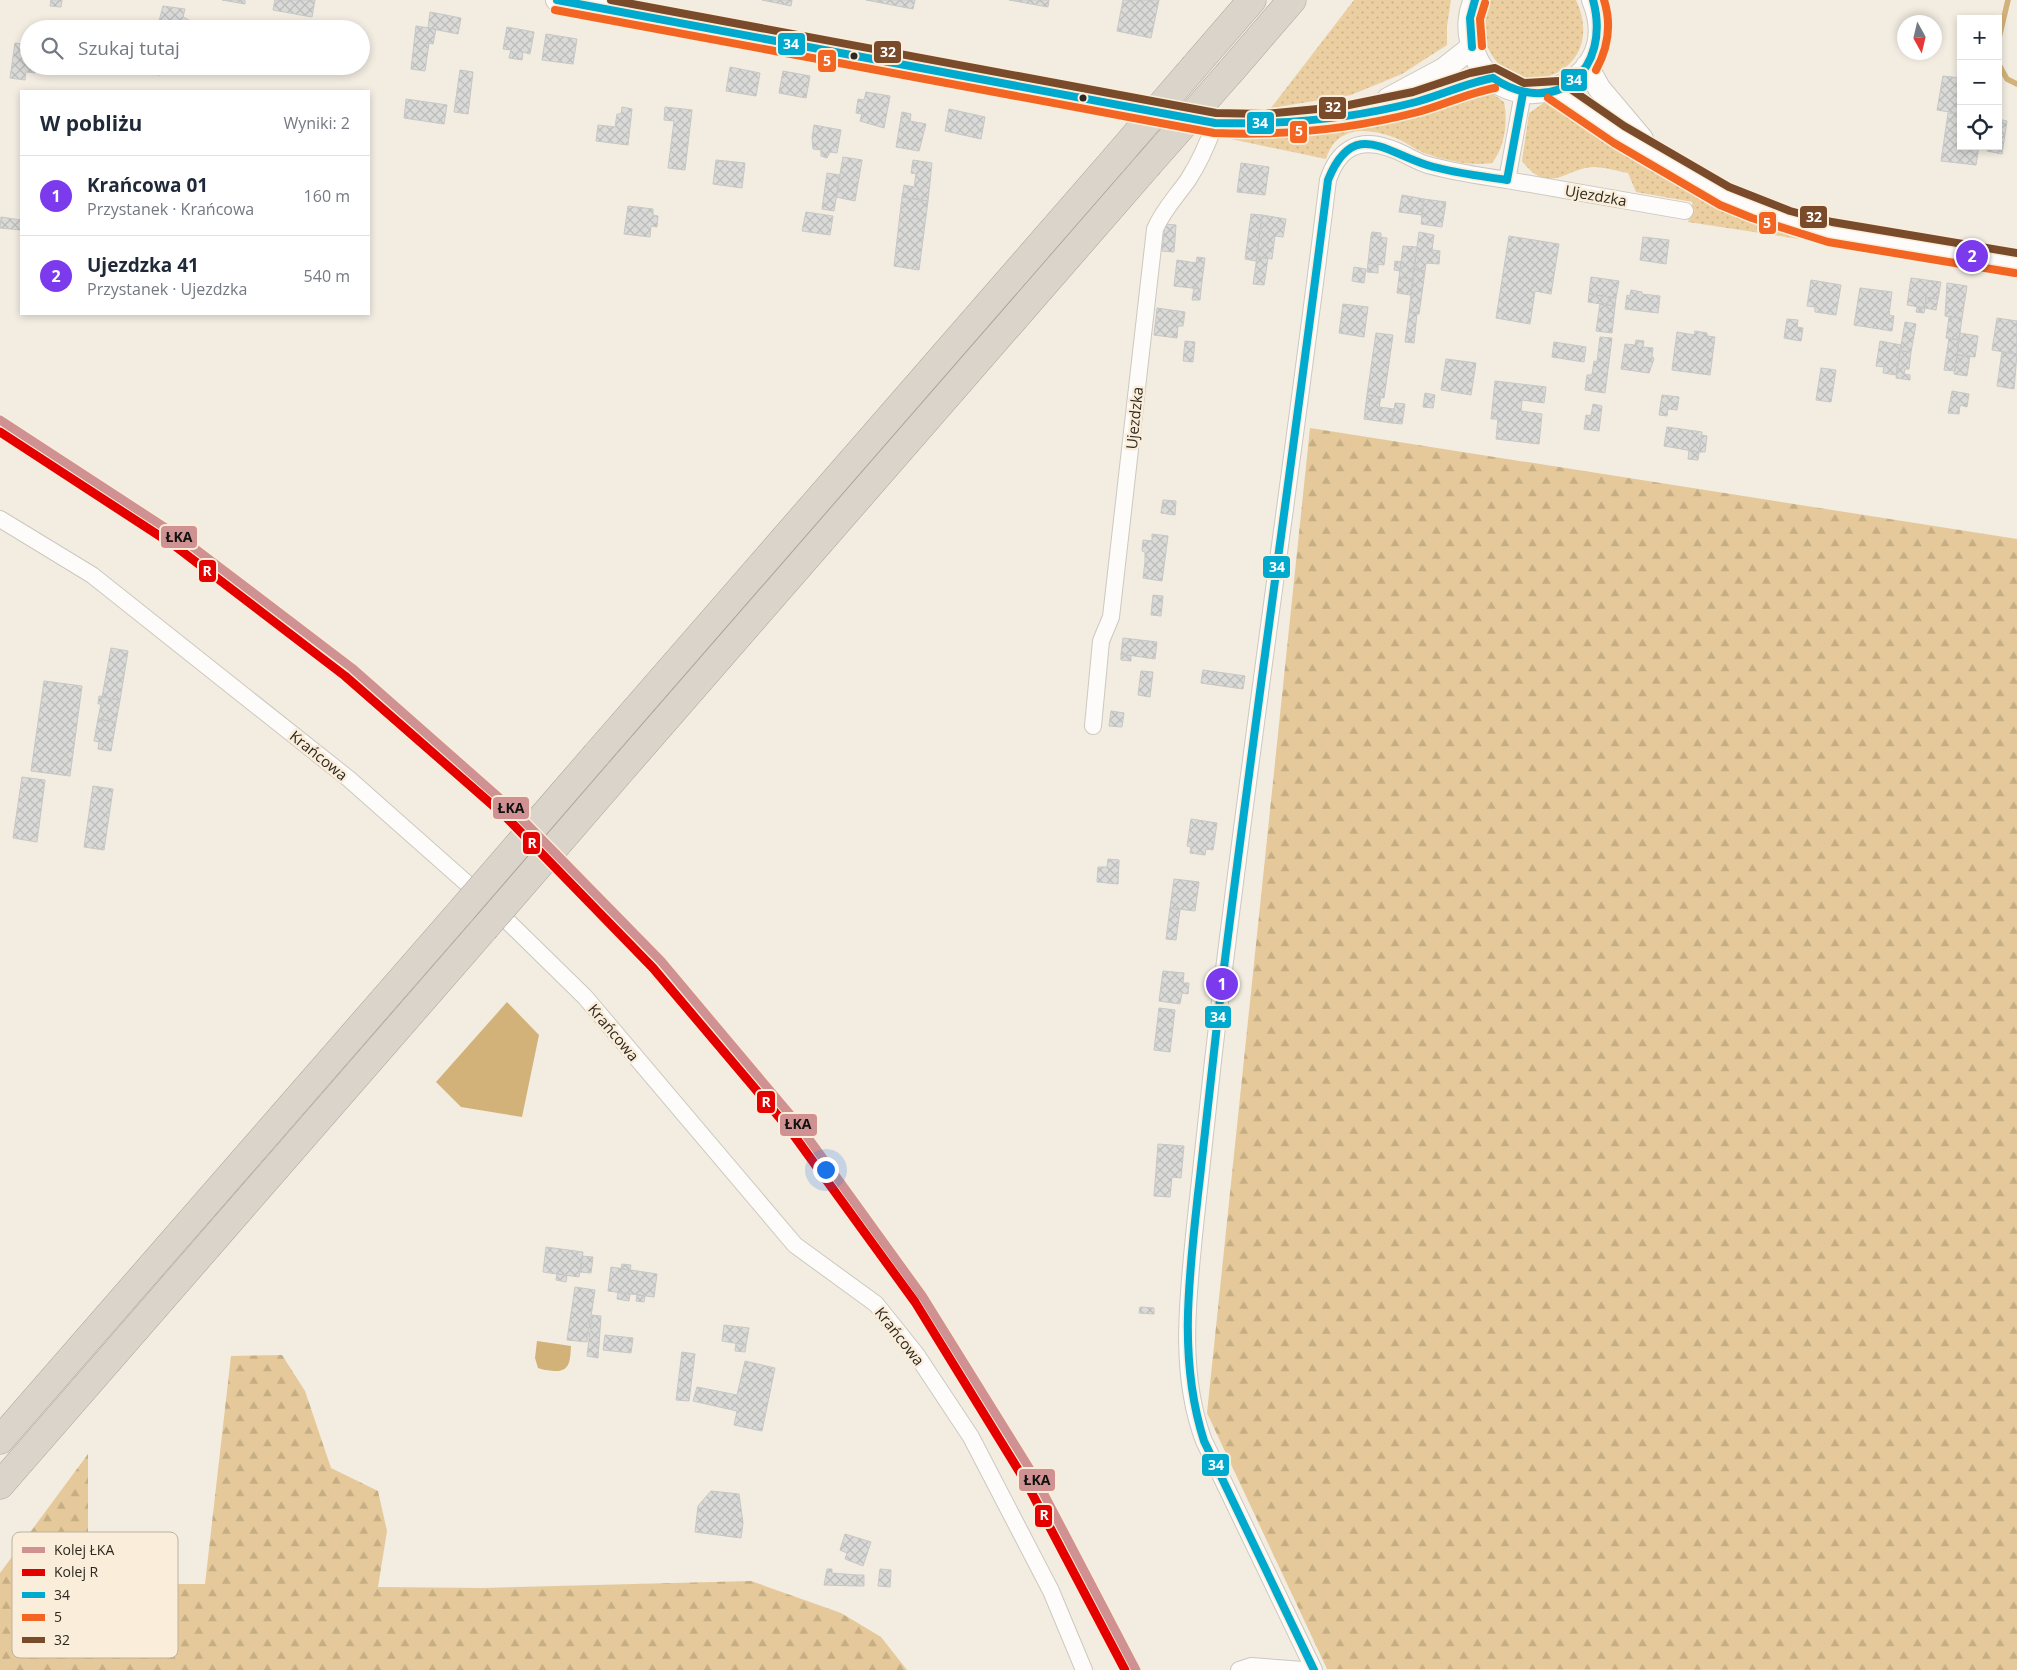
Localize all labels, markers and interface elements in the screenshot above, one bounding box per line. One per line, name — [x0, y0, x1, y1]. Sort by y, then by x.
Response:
north arrow — [1897, 15, 1942, 60]
map controls — [1957, 15, 2002, 150]
button: + — [1957, 15, 2002, 60]
search box — [20, 20, 370, 75]
line badge: 34 — [777, 32, 806, 56]
icon: search — [38, 34, 66, 62]
text: 34 — [783, 34, 799, 53]
text: Szukaj tutaj — [78, 35, 180, 61]
line badge: 32 — [873, 40, 902, 64]
text: 32 — [880, 42, 896, 61]
line badge: 5 — [817, 49, 837, 73]
text: 5 — [823, 51, 831, 70]
unlabelled marker — [849, 51, 859, 61]
button: − — [1957, 60, 2002, 105]
line badge: 34 — [1560, 68, 1588, 92]
text: 34 — [1566, 70, 1582, 89]
unlabelled marker — [1078, 93, 1088, 103]
line badge: 32 — [1318, 96, 1347, 120]
text: 32 — [1325, 97, 1341, 116]
button: locate — [1957, 105, 2002, 150]
text: W pobliżu — [40, 109, 142, 137]
line badge: 34 — [1246, 111, 1275, 135]
text: Wyniki: 2 — [283, 112, 350, 134]
text: 34 — [1252, 113, 1268, 132]
line badge: 5 — [1289, 120, 1308, 144]
text: 5 — [1295, 121, 1303, 140]
text: Krańcowa 01 — [87, 172, 208, 198]
street label: Ujezdzka — [1563, 180, 1629, 210]
text: 1 — [51, 185, 61, 207]
text: 160 m — [304, 185, 350, 207]
text: Przystanek · Krańcowa — [87, 198, 254, 220]
line badge: 32 — [1799, 205, 1828, 229]
text: 32 — [1806, 207, 1822, 226]
line badge: 5 — [1758, 211, 1777, 235]
text: 5 — [1763, 213, 1771, 232]
pin: 2 — [1956, 237, 1988, 275]
text: Ujezdzka 41 — [87, 252, 199, 278]
text: 2 — [51, 265, 61, 287]
text: 540 m — [304, 265, 350, 287]
text: Przystanek · Ujezdzka — [87, 278, 247, 300]
street label: Ujezdzka — [1121, 386, 1147, 450]
line badge: ŁKA — [160, 525, 198, 549]
text: ŁKA — [166, 527, 193, 546]
line badge: 34 — [1262, 555, 1291, 579]
text: 34 — [1269, 557, 1285, 576]
line badge: R — [198, 559, 217, 583]
text: R — [202, 561, 212, 580]
street label: Krańcowa — [286, 726, 352, 784]
line badge: ŁKA — [492, 796, 530, 820]
text: ŁKA — [498, 798, 525, 817]
line badge: R — [522, 831, 541, 855]
text: R — [527, 833, 537, 852]
pin: 1 — [1206, 965, 1238, 1003]
street label: Krańcowa — [584, 999, 644, 1065]
line badge: 34 — [1204, 1005, 1232, 1029]
text: 34 — [1210, 1007, 1226, 1026]
line badge: R — [756, 1090, 776, 1114]
text: R — [761, 1092, 771, 1111]
line badge: ŁKA — [779, 1113, 818, 1137]
text: ŁKA — [785, 1114, 812, 1133]
your location — [813, 1157, 839, 1183]
street label: Krańcowa — [871, 1303, 929, 1369]
line badge: 34 — [1201, 1453, 1230, 1477]
text: 34 — [1208, 1455, 1224, 1474]
line badge: ŁKA — [1018, 1468, 1056, 1492]
text: ŁKA — [1024, 1470, 1051, 1489]
line badge: R — [1034, 1504, 1053, 1528]
text: R — [1039, 1505, 1049, 1524]
legend — [12, 1532, 178, 1658]
text: Kolej ŁKA — [54, 1540, 114, 1559]
text: Kolej R — [54, 1562, 99, 1581]
text: 34 — [54, 1585, 70, 1604]
text: 5 — [54, 1607, 62, 1626]
text: 32 — [54, 1630, 70, 1649]

